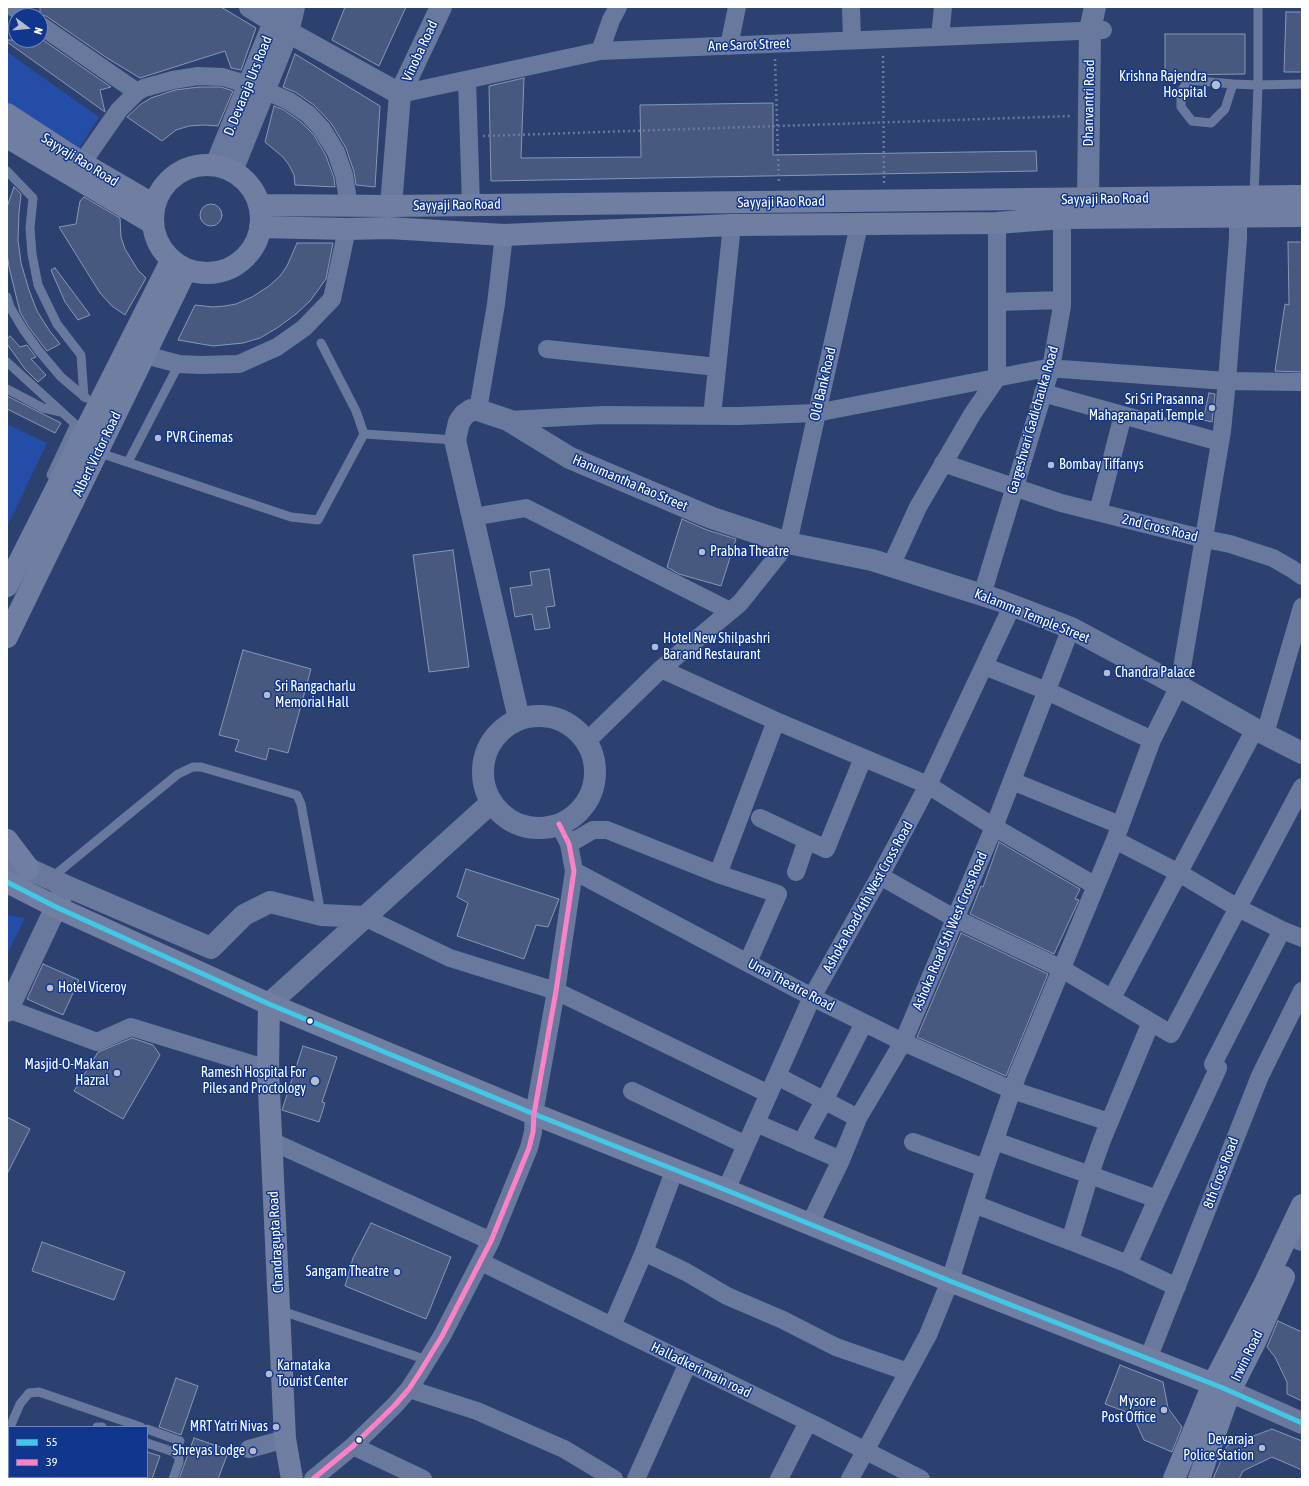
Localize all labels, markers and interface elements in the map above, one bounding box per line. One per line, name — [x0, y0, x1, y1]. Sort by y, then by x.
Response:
north arrow — [8, 8, 48, 48]
street label: Vinoba Road — [399, 18, 441, 84]
text: N — [32, 26, 45, 36]
street label: D. Devaraja Urs Road — [220, 34, 276, 138]
street label: Ane Sarot Street — [708, 35, 790, 55]
street label: Dhanvantri Road — [1080, 59, 1098, 147]
place label: Krishna Rajendra Hospital — [1119, 69, 1207, 102]
marker: Krishna Rajendra Hospital — [1210, 79, 1222, 91]
street label: Sayyaji Rao Road — [38, 130, 122, 190]
street label: Sayyaji Rao Road — [1061, 190, 1149, 208]
street label: Sayyaji Rao Road — [737, 193, 825, 211]
street label: Sayyaji Rao Road — [413, 196, 501, 214]
street label: Gargeshvari Gadichauka Road — [1004, 344, 1062, 496]
street label: Old Bank Road — [806, 346, 840, 422]
place label: Sri Sri Prasanna Mahaganapati Temple — [1089, 392, 1204, 424]
marker: Sri Sri Prasanna Mahaganapati Temple — [1207, 403, 1217, 413]
street label: Albert Victor Road — [69, 409, 125, 499]
place label: PVR Cinemas — [166, 430, 233, 446]
marker: PVR Cinemas — [153, 433, 163, 443]
street label: Hanumantha Rao Street — [570, 451, 690, 515]
place label: Bombay Tiffanys — [1059, 457, 1144, 473]
marker: Bombay Tiffanys — [1046, 460, 1056, 470]
street label: 2nd Cross Road — [1120, 510, 1200, 546]
place label: Prabha Theatre — [710, 544, 789, 560]
marker: Prabha Theatre — [697, 547, 707, 557]
street label: Kalamma Temple Street — [972, 585, 1092, 647]
place label: Hotel New Shilpashri Bar and Restaurant — [663, 631, 770, 664]
marker: Hotel New Shilpashri Bar and Restaurant — [650, 642, 660, 652]
place label: Chandra Palace — [1115, 665, 1195, 681]
marker: Chandra Palace — [1102, 668, 1112, 678]
place label: Sri Rangacharlu Memorial Hall — [275, 679, 356, 712]
marker: Sri Rangacharlu Memorial Hall — [262, 690, 272, 700]
street label: Ashoka Road 4th West Cross Road — [819, 818, 917, 976]
street label: Ashoka Road 5th West Cross Road — [909, 849, 991, 1013]
street label: Uma Theatre Road — [745, 955, 837, 1015]
place label: Hotel Viceroy — [58, 980, 127, 996]
marker: Hotel Viceroy — [45, 983, 55, 993]
unlabelled marker — [305, 1016, 315, 1026]
place label: Masjid-O-Makan Hazral — [25, 1057, 109, 1090]
place label: Ramesh Hospital For Piles and Proctology — [201, 1065, 306, 1098]
marker: Masjid-O-Makan Hazral — [112, 1068, 122, 1078]
marker: Ramesh Hospital For Piles and Proctology — [309, 1075, 321, 1087]
street label: 8th Cross Road — [1200, 1135, 1242, 1211]
street label: Chandragupta Road — [265, 1191, 287, 1293]
place label: Sangam Theatre — [306, 1264, 389, 1280]
marker: Sangam Theatre — [392, 1267, 402, 1277]
street label: Irwin Road — [1227, 1328, 1267, 1384]
street label: Halladkeri main road — [648, 1339, 754, 1401]
place label: Karnataka Tourist Center — [277, 1358, 348, 1390]
marker: Karnataka Tourist Center — [264, 1369, 274, 1379]
place label: Mysore Post Office — [1101, 1394, 1156, 1426]
marker: Mysore Post Office — [1159, 1405, 1169, 1415]
place label: MRT Yatri Nivas — [190, 1419, 268, 1435]
marker: MRT Yatri Nivas — [271, 1422, 281, 1432]
legend — [8, 1426, 148, 1478]
place label: Devaraja Police Station — [1183, 1432, 1254, 1464]
text: 55 — [46, 1435, 57, 1449]
unlabelled marker — [354, 1435, 364, 1445]
place label: Shreyas Lodge — [172, 1443, 245, 1459]
marker: Devaraja Police Station — [1257, 1443, 1267, 1453]
marker: Shreyas Lodge — [248, 1446, 258, 1456]
text: 39 — [46, 1455, 57, 1469]

